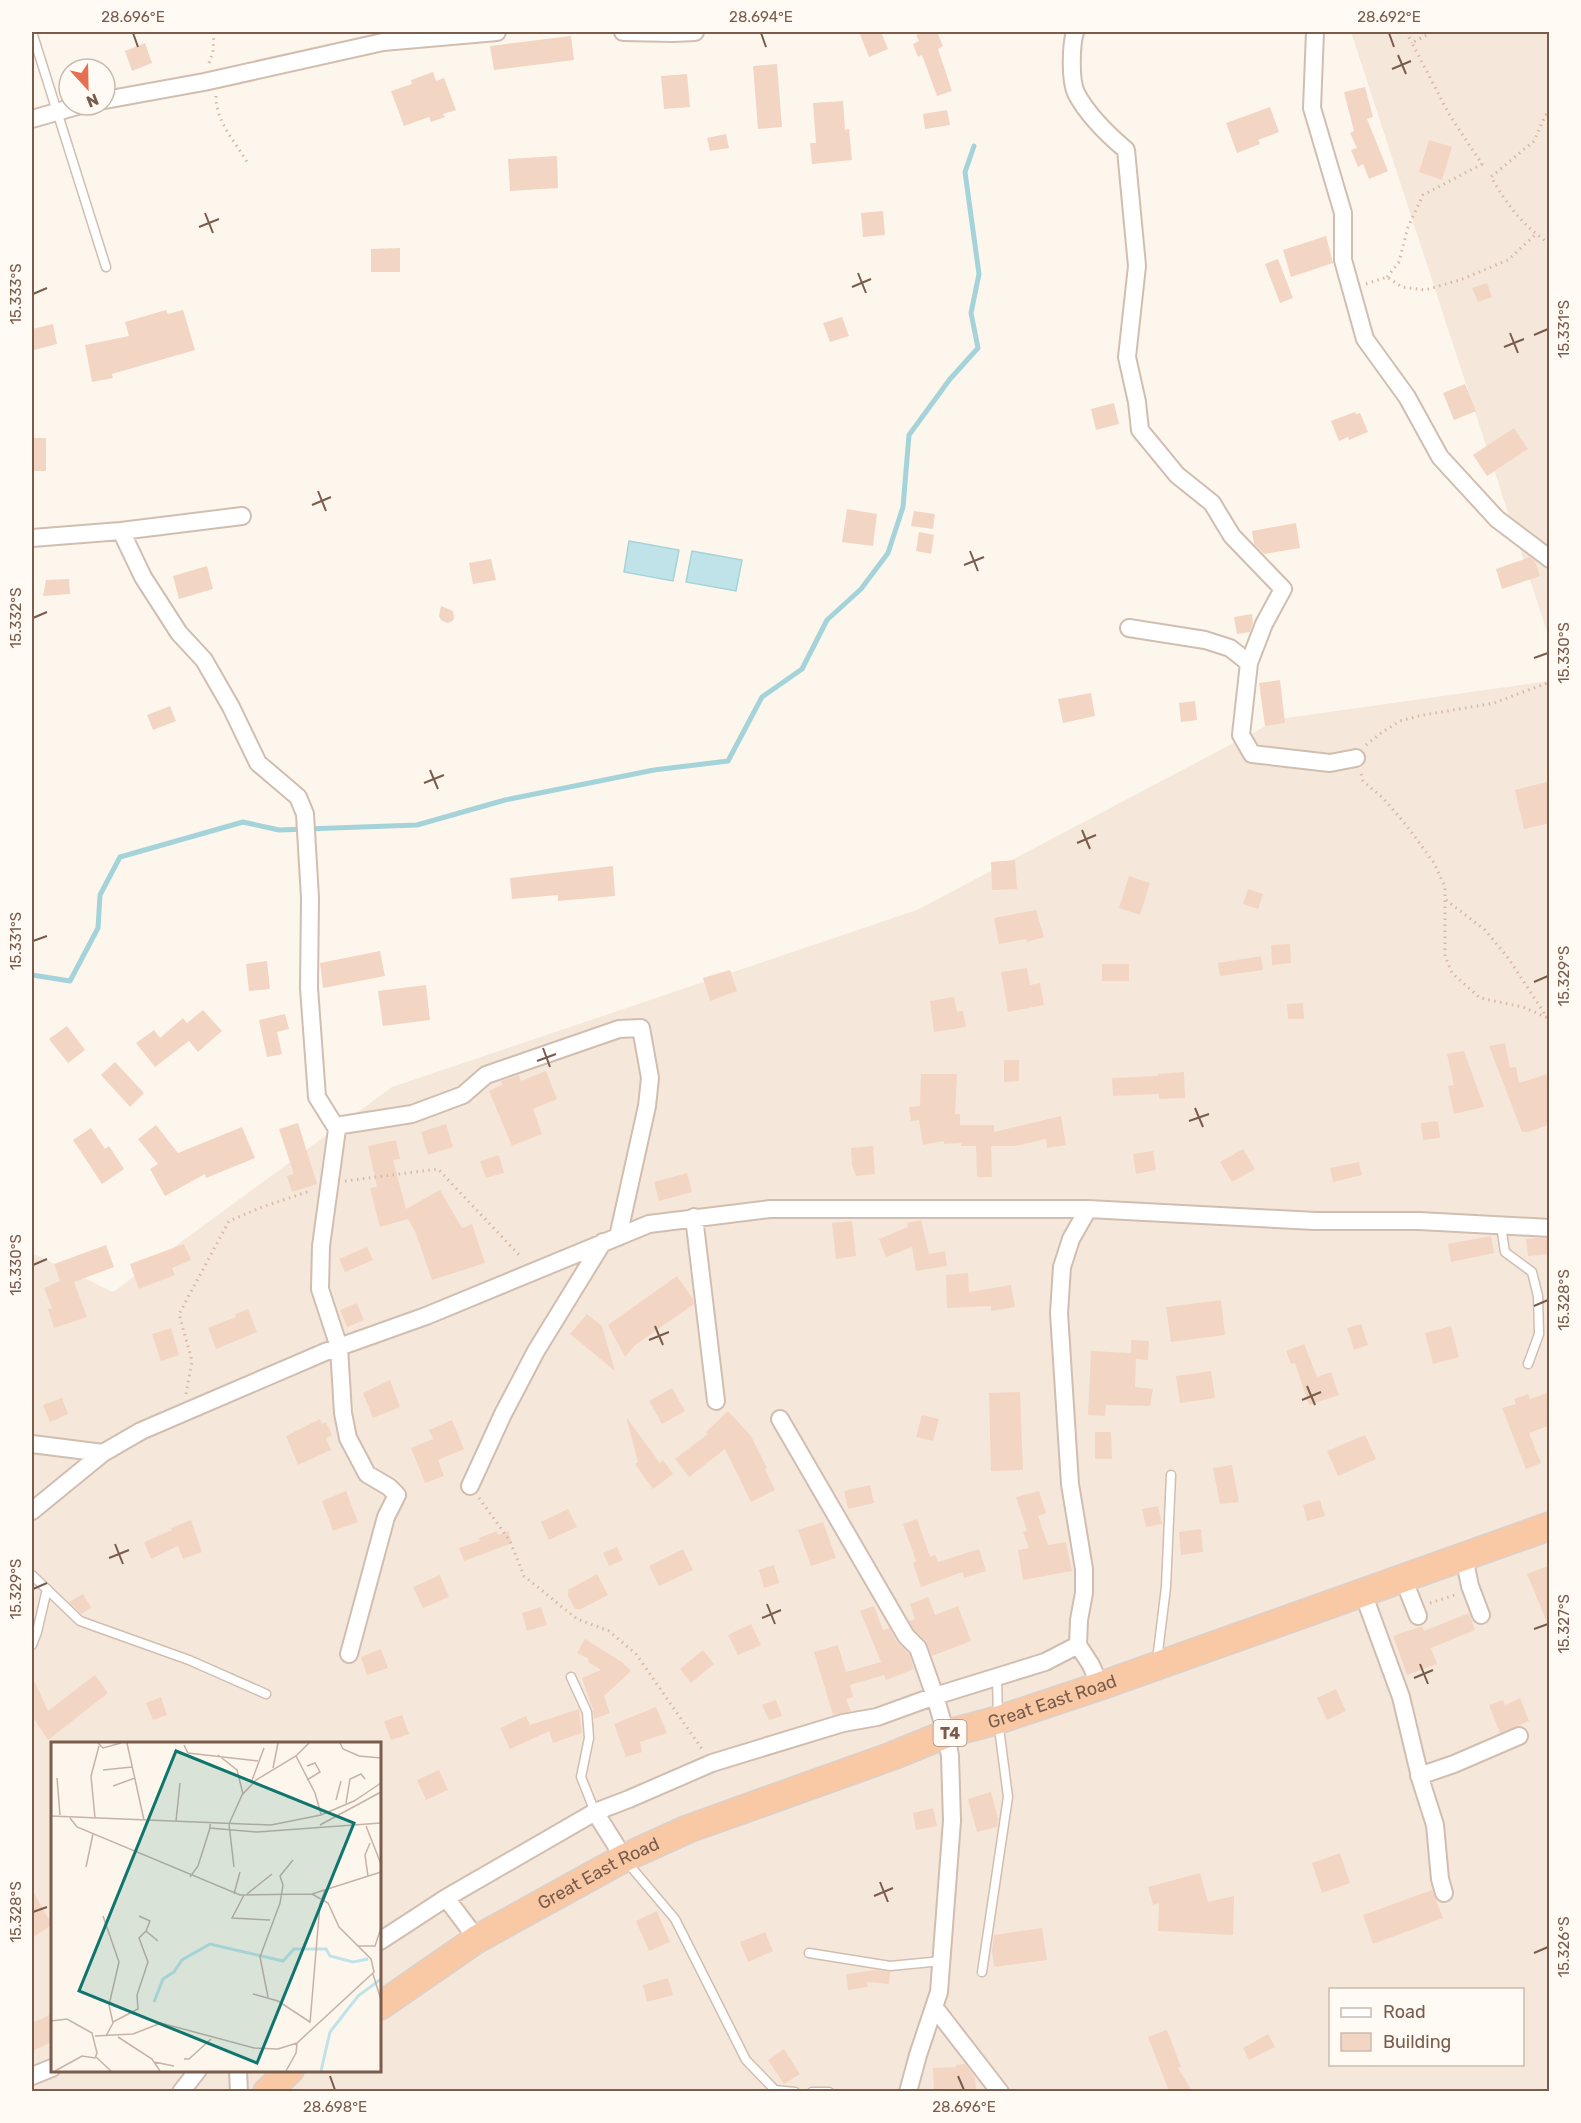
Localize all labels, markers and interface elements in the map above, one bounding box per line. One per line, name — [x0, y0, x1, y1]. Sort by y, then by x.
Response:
text: 28.696°E — [101, 8, 165, 26]
text: 28.694°E — [729, 8, 793, 26]
text: 28.692°E — [1357, 8, 1421, 26]
north arrow — [57, 57, 117, 117]
text: N — [84, 89, 101, 111]
text: 15.333°S — [7, 263, 25, 325]
text: 15.331°S — [1555, 300, 1573, 358]
text: 15.332°S — [7, 588, 25, 648]
text: 15.330°S — [1555, 622, 1573, 684]
text: 15.331°S — [7, 912, 25, 970]
text: 15.329°S — [1555, 946, 1573, 1006]
text: 15.330°S — [7, 1234, 25, 1296]
text: 15.328°S — [1555, 1269, 1573, 1331]
text: 15.329°S — [7, 1559, 25, 1619]
text: 15.327°S — [1555, 1594, 1573, 1654]
street label: Great East Road — [985, 1670, 1120, 1733]
road number: T4 — [934, 1720, 966, 1746]
inset map — [51, 1742, 381, 2072]
street label: Great East Road — [534, 1832, 663, 1914]
text: 15.328°S — [7, 1881, 25, 1943]
text: 15.326°S — [1555, 1917, 1573, 1978]
legend — [1329, 1988, 1524, 2066]
text: Road — [1383, 2001, 1426, 2023]
text: Building — [1383, 2031, 1451, 2053]
text: 28.698°E — [303, 2098, 367, 2116]
text: 28.696°E — [932, 2098, 996, 2116]

